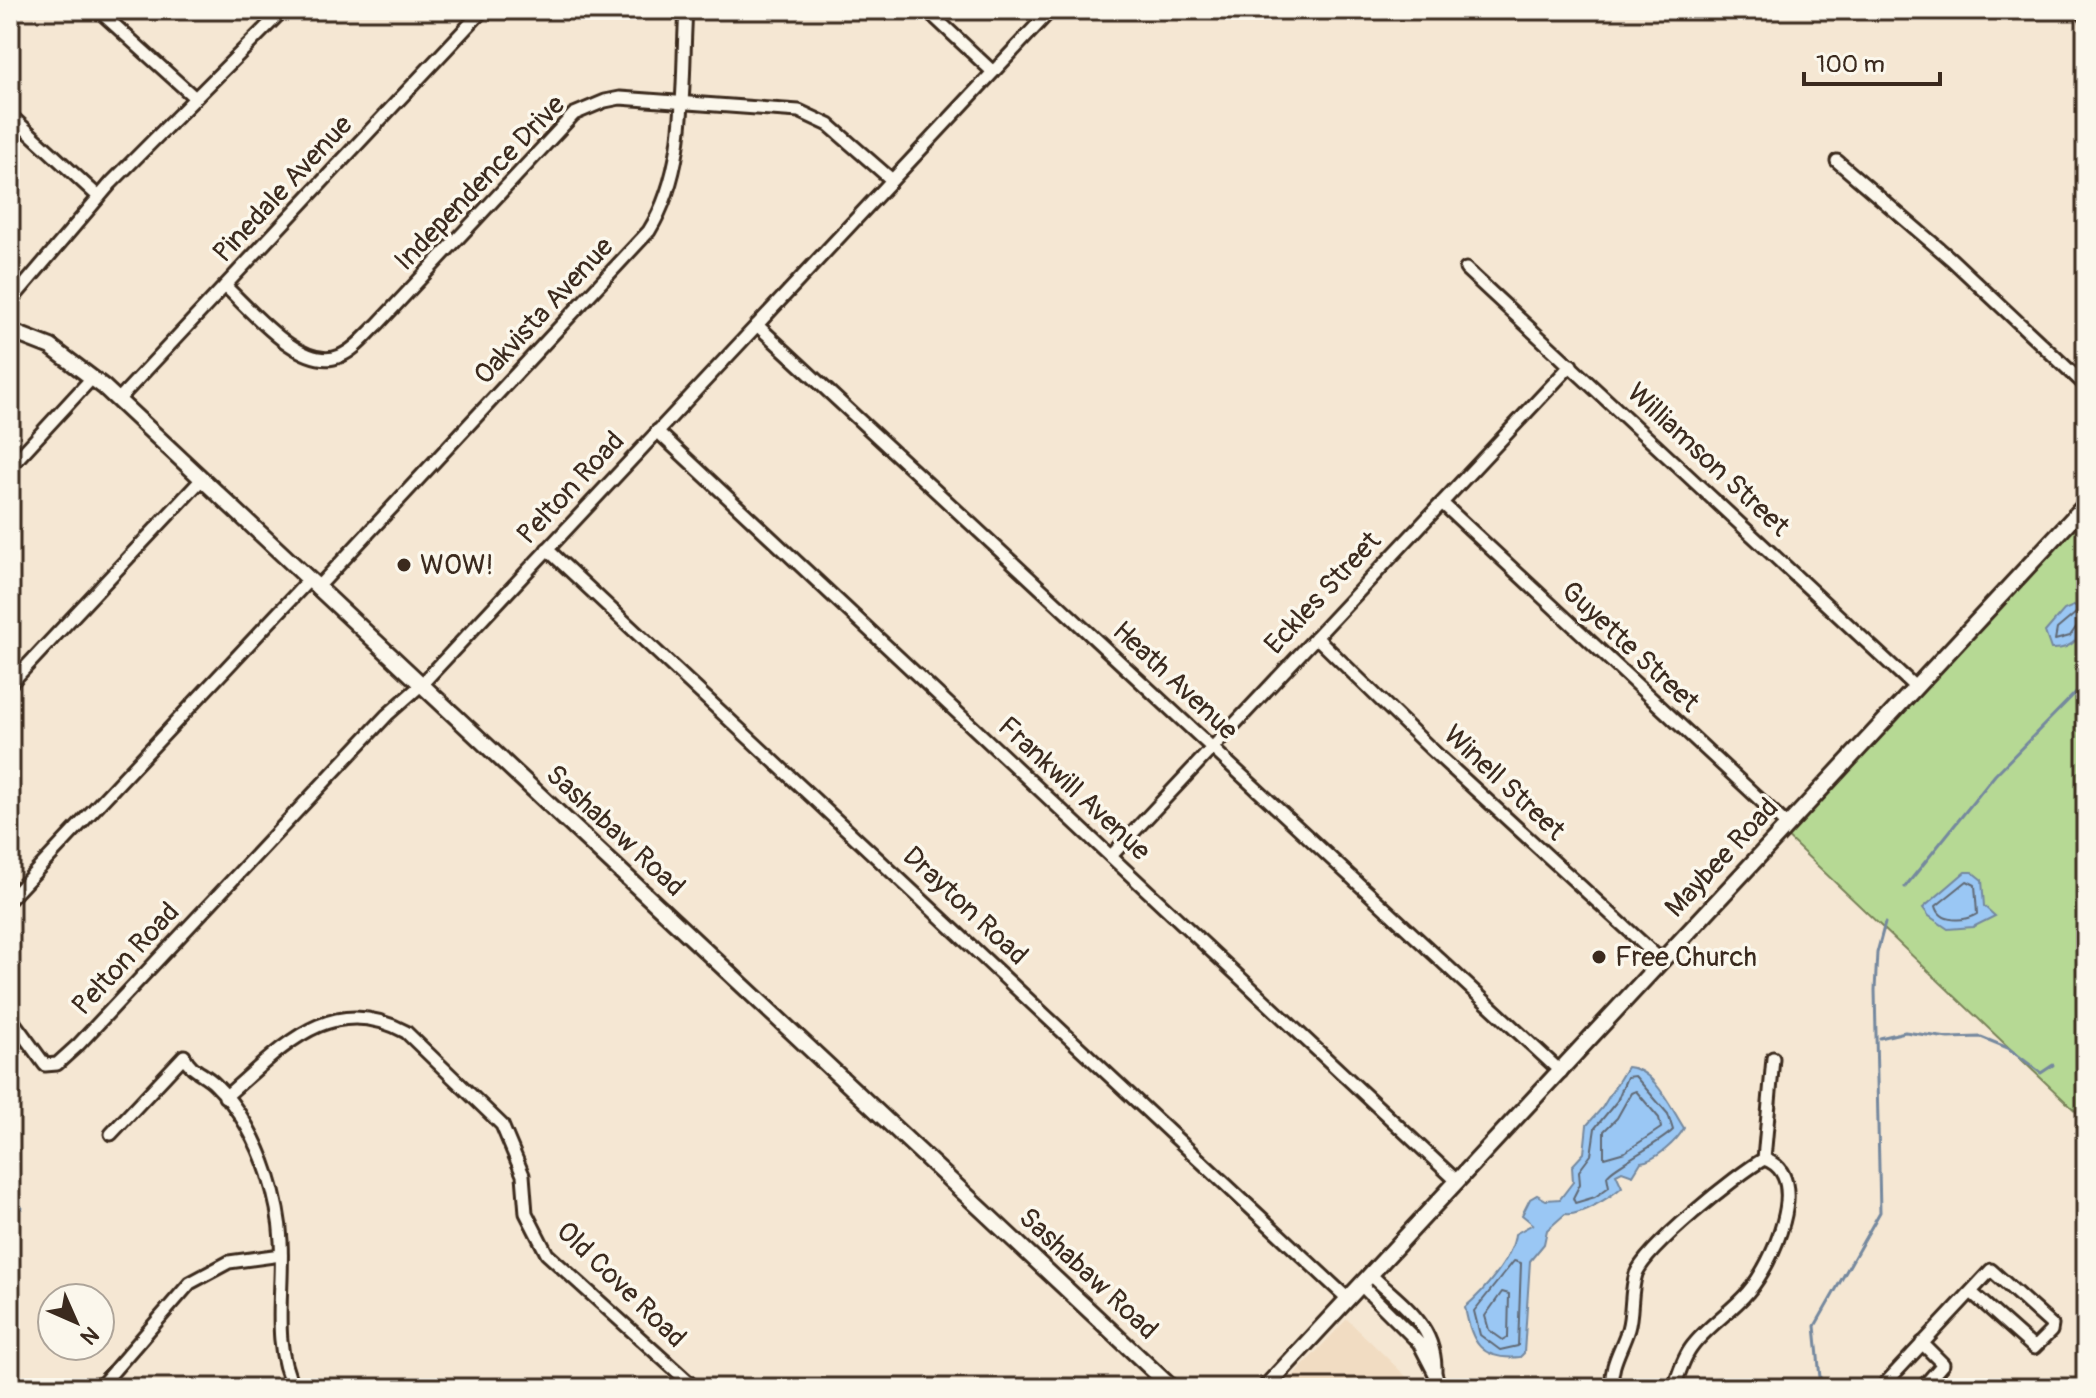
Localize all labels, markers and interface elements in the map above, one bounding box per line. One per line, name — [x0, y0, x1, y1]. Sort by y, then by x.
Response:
scale bar — [1804, 36, 1940, 86]
text: 100 m — [1816, 50, 1885, 79]
street label: Independence Drive — [387, 88, 573, 278]
street label: Pinedale Avenue — [206, 108, 360, 270]
street label: Oakvista Avenue — [467, 230, 621, 392]
street label: Williamson Street — [1619, 376, 1797, 545]
street label: Pelton Road — [510, 424, 632, 552]
street label: Eckles Street — [1257, 524, 1389, 662]
place label: WOW! — [420, 548, 494, 583]
marker: WOW! — [395, 556, 413, 574]
street label: Guyette Street — [1554, 574, 1707, 720]
street label: Heath Avenue — [1105, 614, 1245, 748]
street label: Frankwill Avenue — [990, 709, 1158, 869]
street label: Winell Street — [1436, 718, 1573, 849]
street label: Sashabaw Road — [538, 758, 692, 904]
street label: Maybee Road — [1658, 791, 1786, 925]
street label: Drayton Road — [895, 839, 1035, 973]
street label: Pelton Road — [65, 895, 187, 1023]
place label: Free Church — [1615, 940, 1757, 975]
marker: Free Church — [1590, 948, 1608, 966]
street label: Sashabaw Road — [1011, 1201, 1165, 1347]
street label: Old Cove Road — [549, 1214, 693, 1356]
north arrow — [36, 1282, 116, 1362]
text: N — [74, 1320, 105, 1351]

